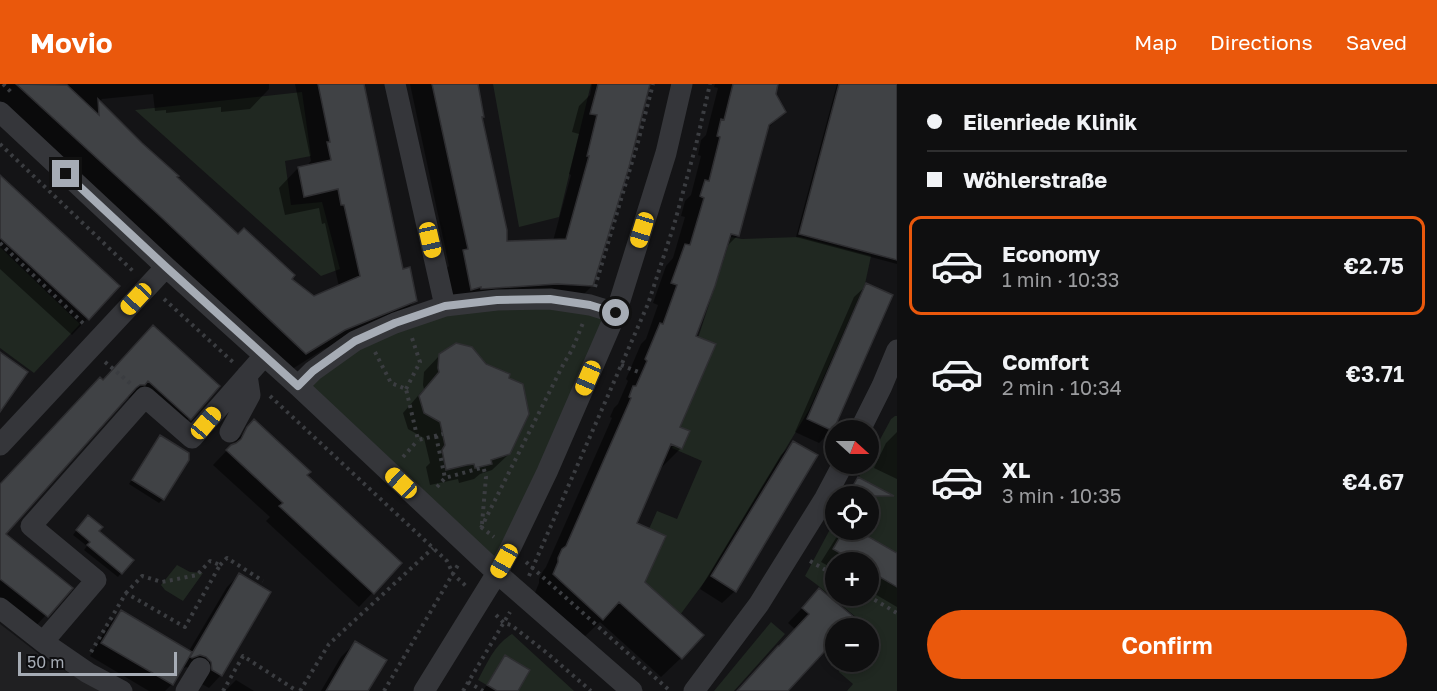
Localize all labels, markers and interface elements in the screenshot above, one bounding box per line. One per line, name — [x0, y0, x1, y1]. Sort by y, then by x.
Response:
text: Movio — [30, 26, 112, 59]
text: Map — [1134, 29, 1177, 55]
text: Directions — [1210, 29, 1313, 55]
text: Saved — [1346, 29, 1407, 55]
text: Eilenriede Klinik — [963, 108, 1137, 135]
route end — [52, 160, 79, 187]
text: Wöhlerstraße — [963, 166, 1107, 193]
car — [628, 210, 656, 250]
car — [417, 220, 443, 260]
icon: car — [930, 239, 984, 293]
text: Economy — [1002, 240, 1100, 267]
text: €2.75 — [1344, 252, 1404, 279]
text: 1 min · 10:33 — [1002, 267, 1120, 291]
car — [117, 280, 155, 318]
route start — [602, 299, 629, 326]
icon: car — [930, 347, 984, 401]
text: Comfort — [1002, 348, 1089, 375]
car — [573, 358, 603, 398]
text: €3.71 — [1346, 360, 1404, 387]
text: 2 min · 10:34 — [1002, 375, 1122, 399]
car — [188, 403, 224, 443]
north arrow — [825, 420, 879, 474]
map controls — [825, 420, 879, 672]
icon: car — [930, 455, 984, 509]
text: XL — [1002, 456, 1030, 483]
car — [382, 464, 420, 502]
text: €4.67 — [1343, 468, 1404, 495]
text: 3 min · 10:35 — [1002, 483, 1121, 507]
button: locate — [825, 486, 879, 540]
car — [487, 541, 521, 581]
button: + — [825, 552, 879, 606]
button: Confirm — [927, 610, 1407, 679]
button: − — [825, 618, 879, 672]
scale bar — [18, 649, 177, 676]
text: 50 m — [27, 652, 64, 672]

